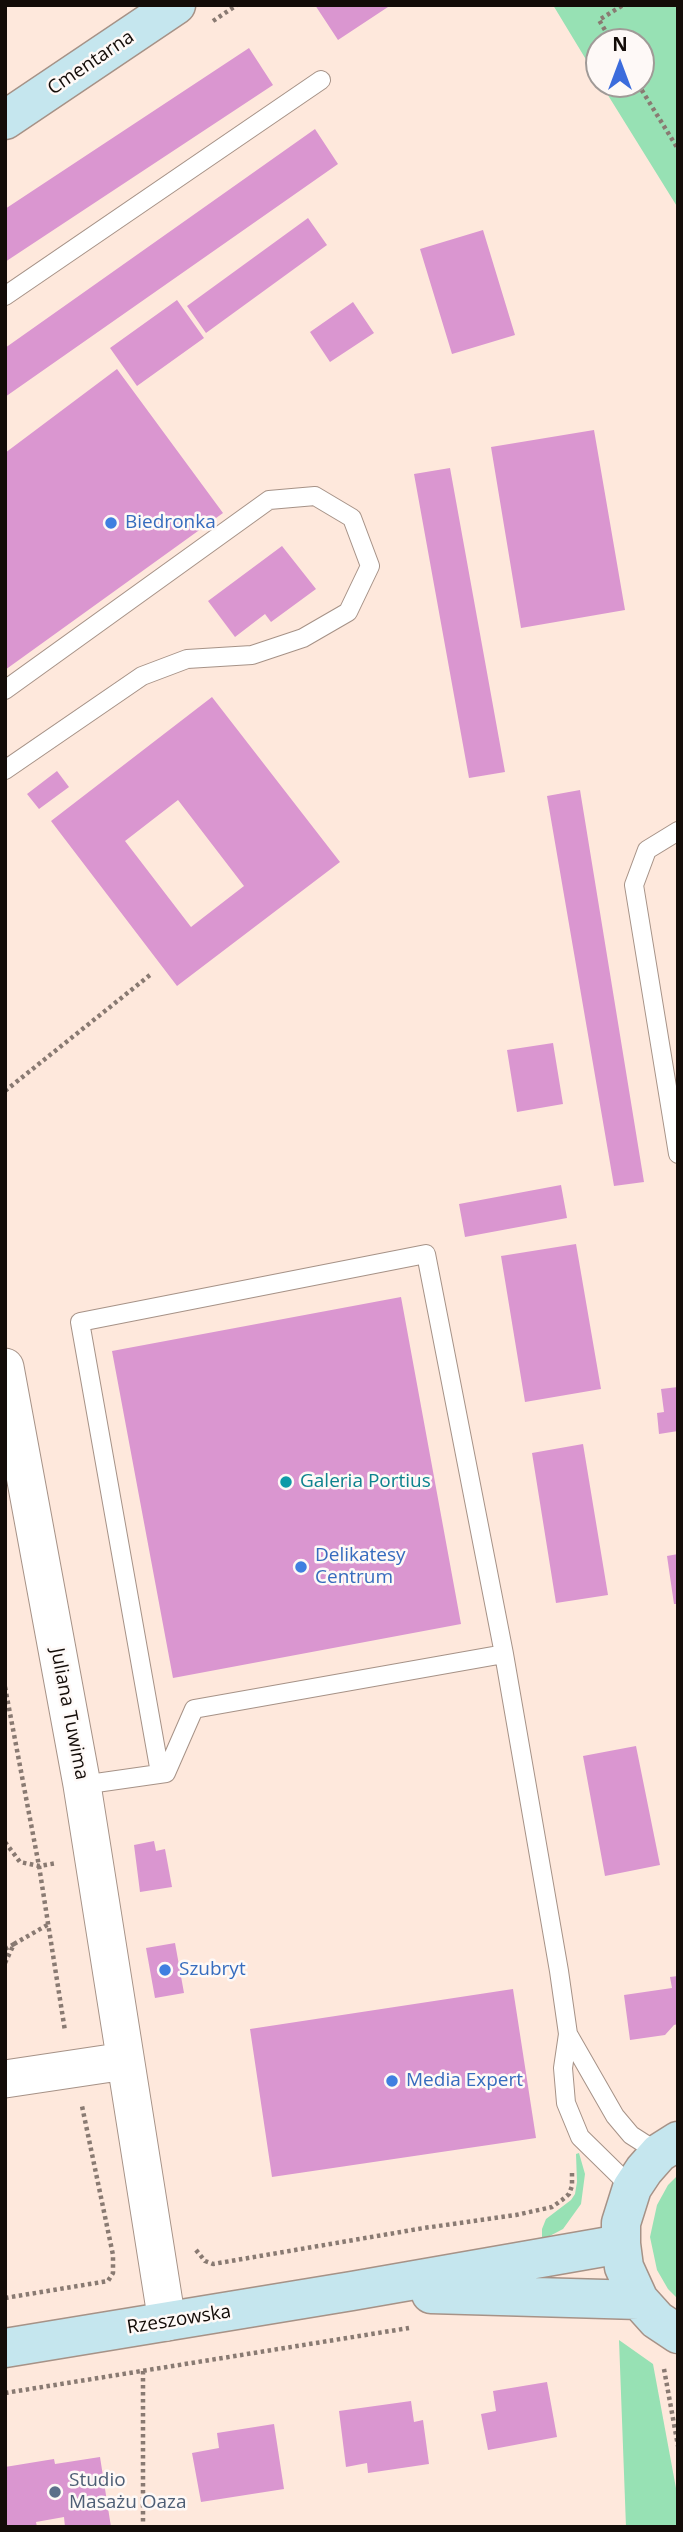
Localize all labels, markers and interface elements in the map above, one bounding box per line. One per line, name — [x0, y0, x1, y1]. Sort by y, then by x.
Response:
street label: Cmentarna — [44, 26, 138, 100]
north arrow — [585, 28, 655, 98]
text: N — [612, 31, 628, 57]
place label: Biedronka — [125, 512, 216, 534]
marker: Biedronka — [103, 515, 119, 531]
place label: Galeria Portius — [300, 1471, 431, 1493]
marker: Galeria Portius — [278, 1474, 294, 1490]
place label: Delikatesy Centrum — [315, 1545, 406, 1589]
marker: Delikatesy Centrum — [293, 1559, 309, 1575]
street label: Juliana Tuwima — [45, 1646, 93, 1782]
place label: Szubryt — [179, 1959, 246, 1981]
marker: Szubryt — [157, 1962, 173, 1978]
place label: Media Expert — [406, 2070, 523, 2092]
marker: Media Expert — [384, 2073, 400, 2089]
street label: Rzeszowska — [125, 2301, 233, 2339]
place label: Studio Masażu Oaza — [69, 2470, 187, 2514]
marker: Studio Masażu Oaza — [47, 2484, 63, 2500]

